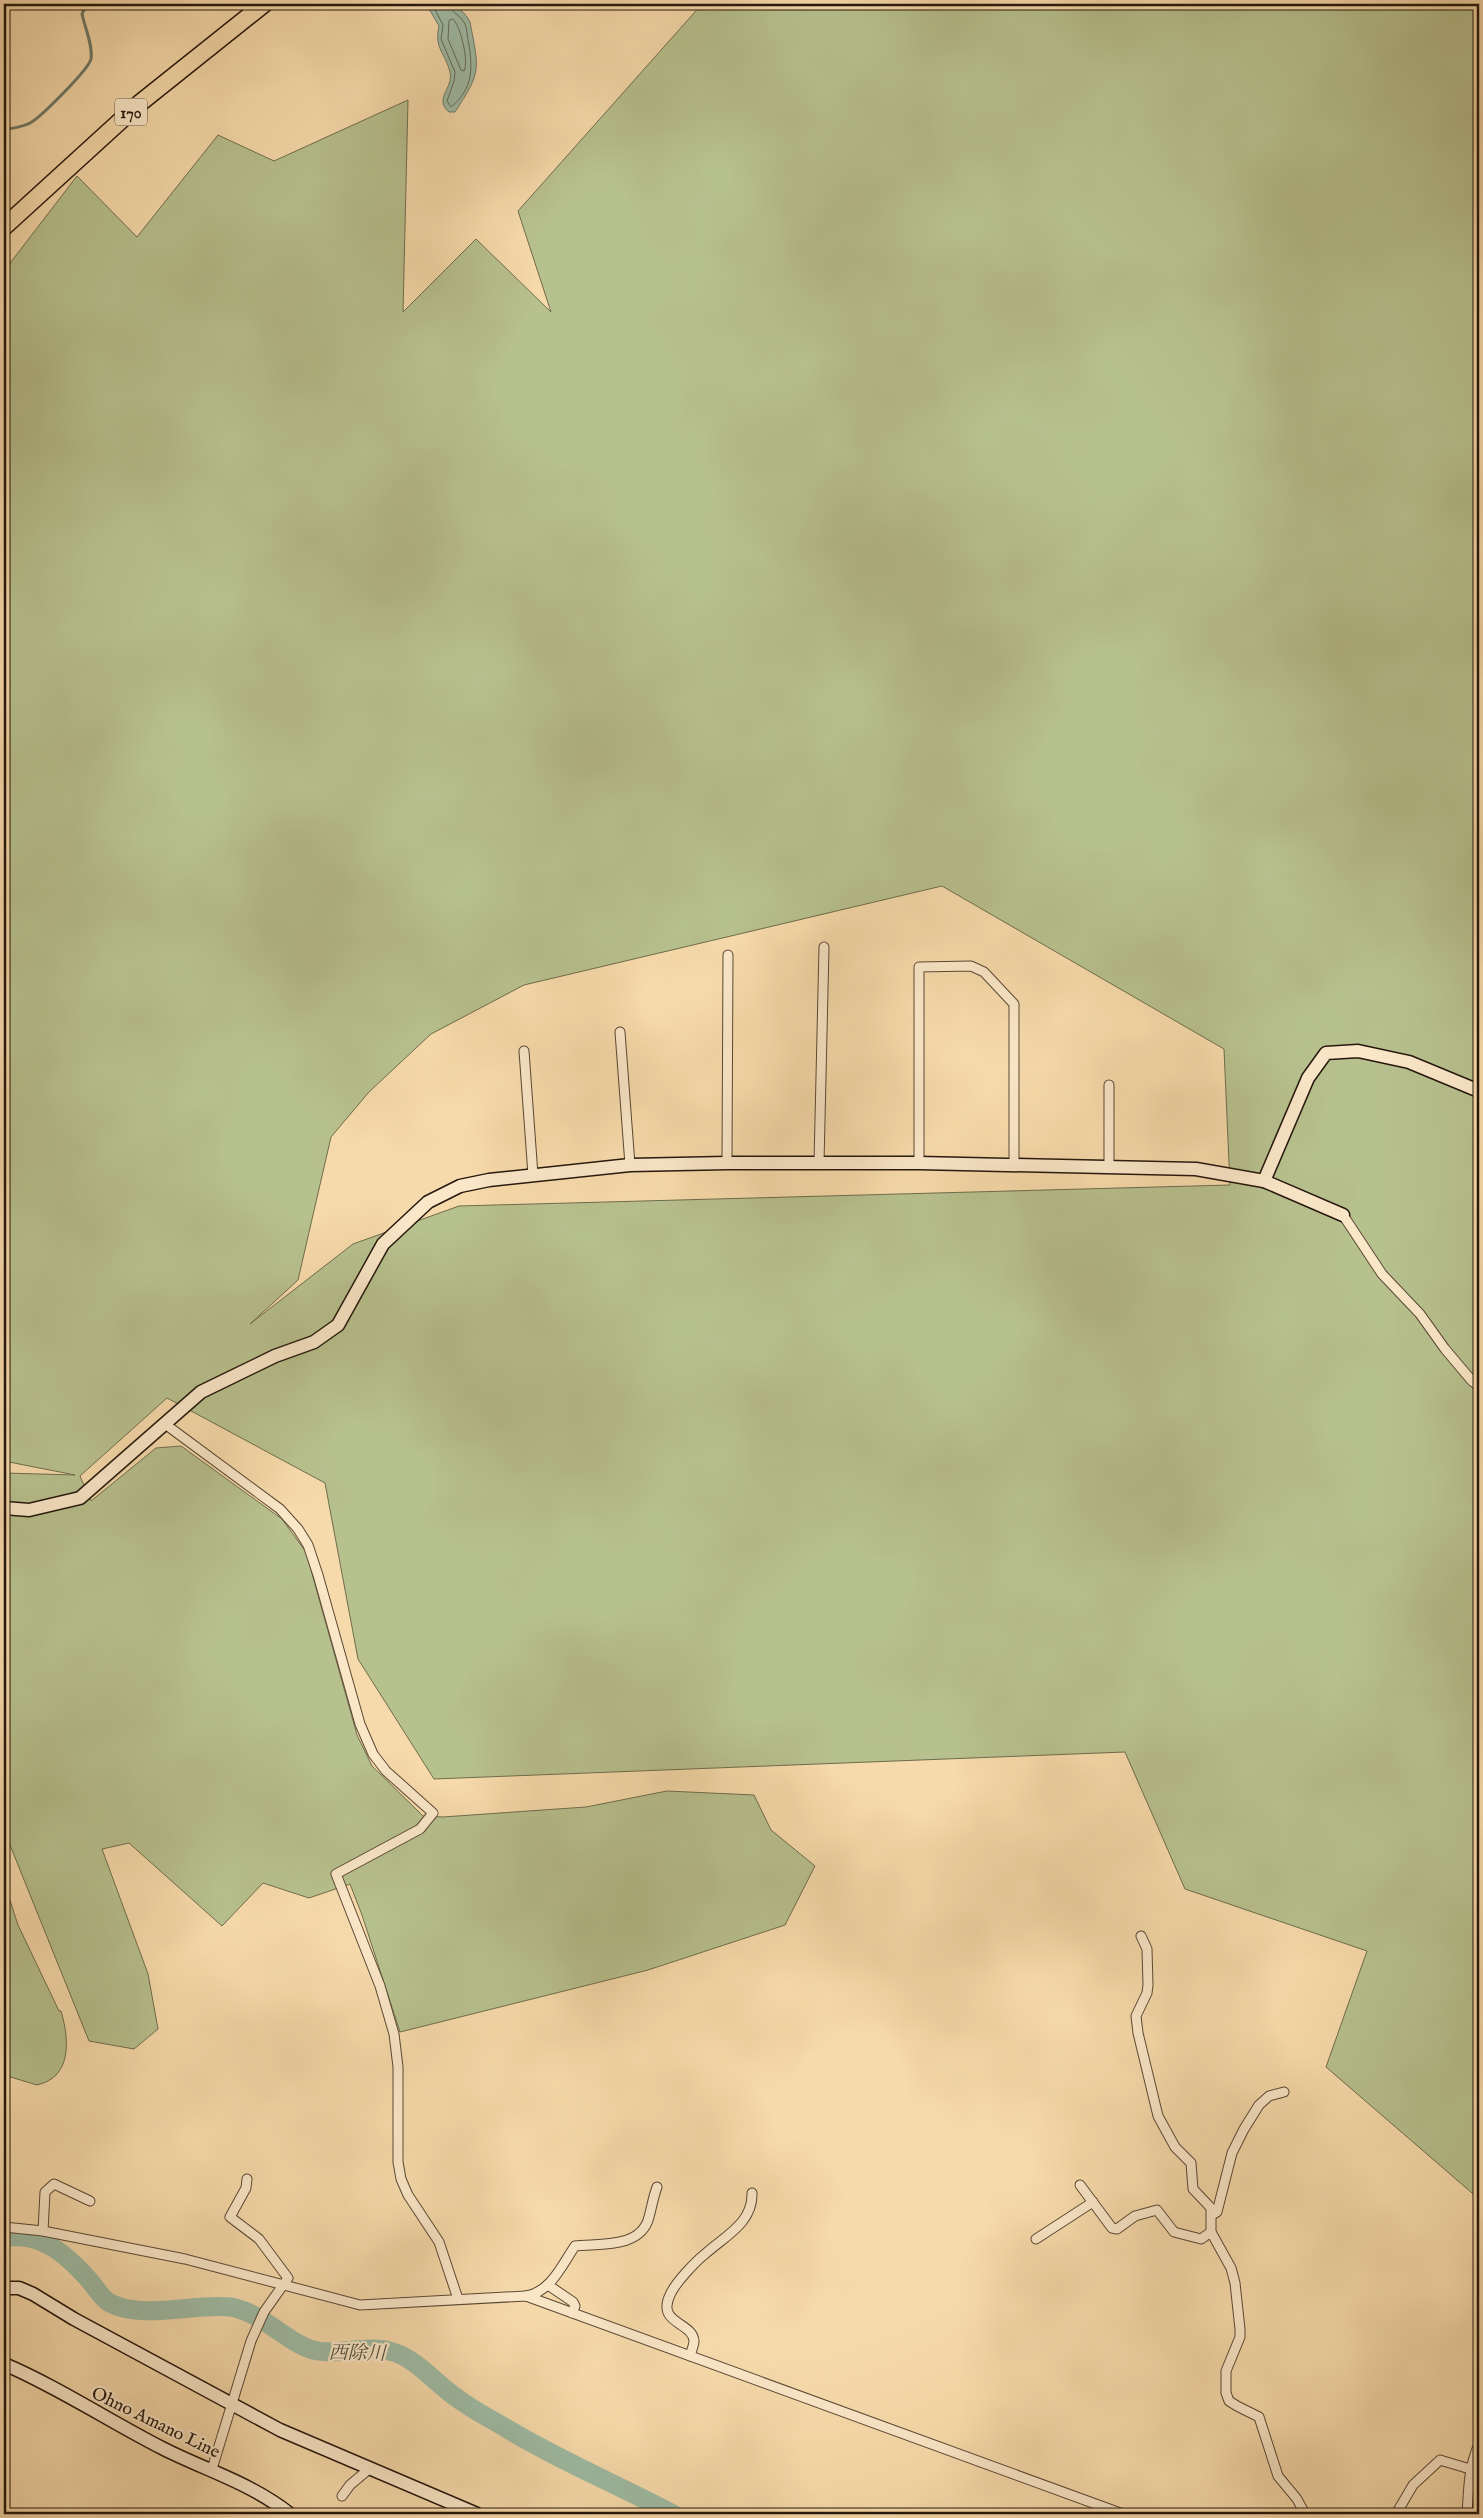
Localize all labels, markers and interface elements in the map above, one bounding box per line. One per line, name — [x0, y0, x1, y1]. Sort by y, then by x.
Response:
road number: 170 — [115, 98, 147, 125]
water label: 西除川 — [328, 2342, 388, 2367]
street label: Ohno Amano Line — [87, 2382, 223, 2464]

